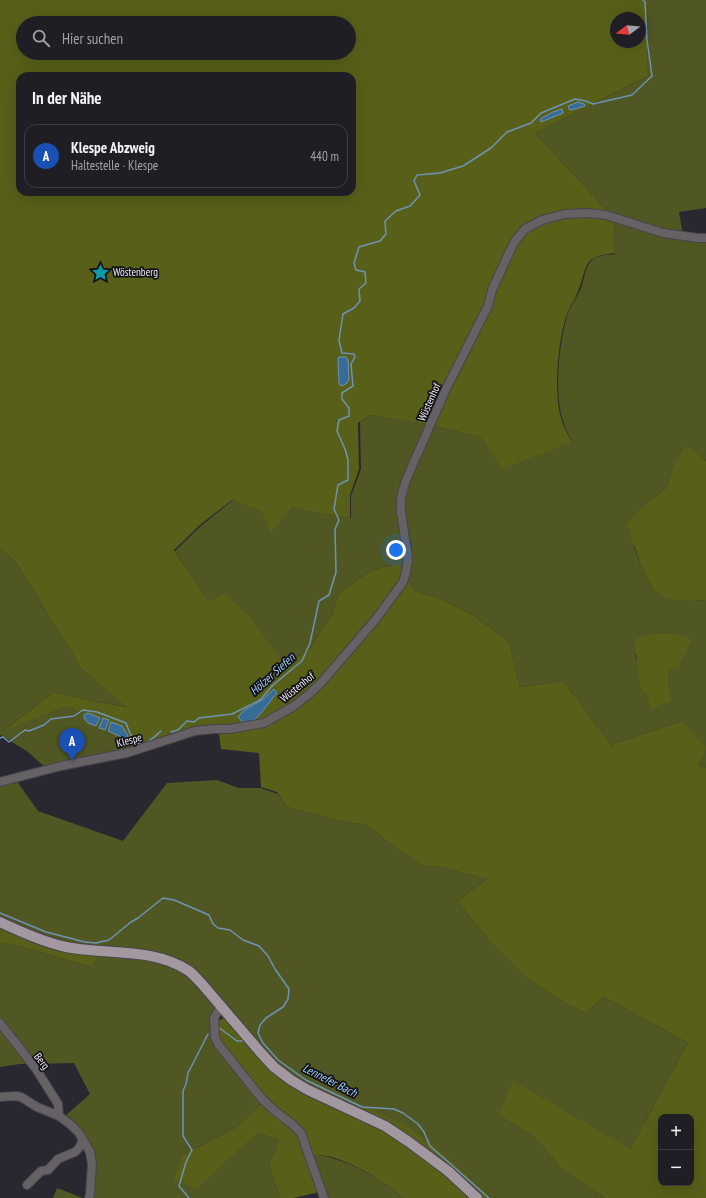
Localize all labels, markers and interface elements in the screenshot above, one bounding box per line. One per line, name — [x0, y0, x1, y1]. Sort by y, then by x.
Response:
north arrow — [610, 12, 646, 48]
search box — [16, 16, 356, 60]
icon: search — [30, 27, 52, 49]
text: Hier suchen — [62, 29, 123, 48]
text: In der Nähe — [32, 87, 102, 109]
text: Klespe Abzweig — [71, 138, 155, 157]
text: A — [43, 148, 49, 165]
text: 440 m — [310, 148, 339, 165]
text: Haltestelle · Klespe — [71, 157, 158, 174]
place icon: Wöstenberg — [90, 262, 110, 282]
place label: Wöstenberg — [113, 265, 158, 279]
street label: Wüstenhof — [414, 380, 444, 423]
your location — [386, 540, 406, 560]
water label: Hölzer Siefen — [246, 649, 298, 698]
street label: Wüstenhof — [277, 668, 318, 705]
pin: A — [59, 728, 85, 761]
street label: Klespe — [115, 730, 144, 750]
street label: Berg — [31, 1050, 53, 1072]
water label: Lennefer Bach — [300, 1060, 360, 1100]
map controls — [658, 1114, 694, 1186]
button: + — [658, 1114, 694, 1150]
button: − — [658, 1150, 694, 1186]

